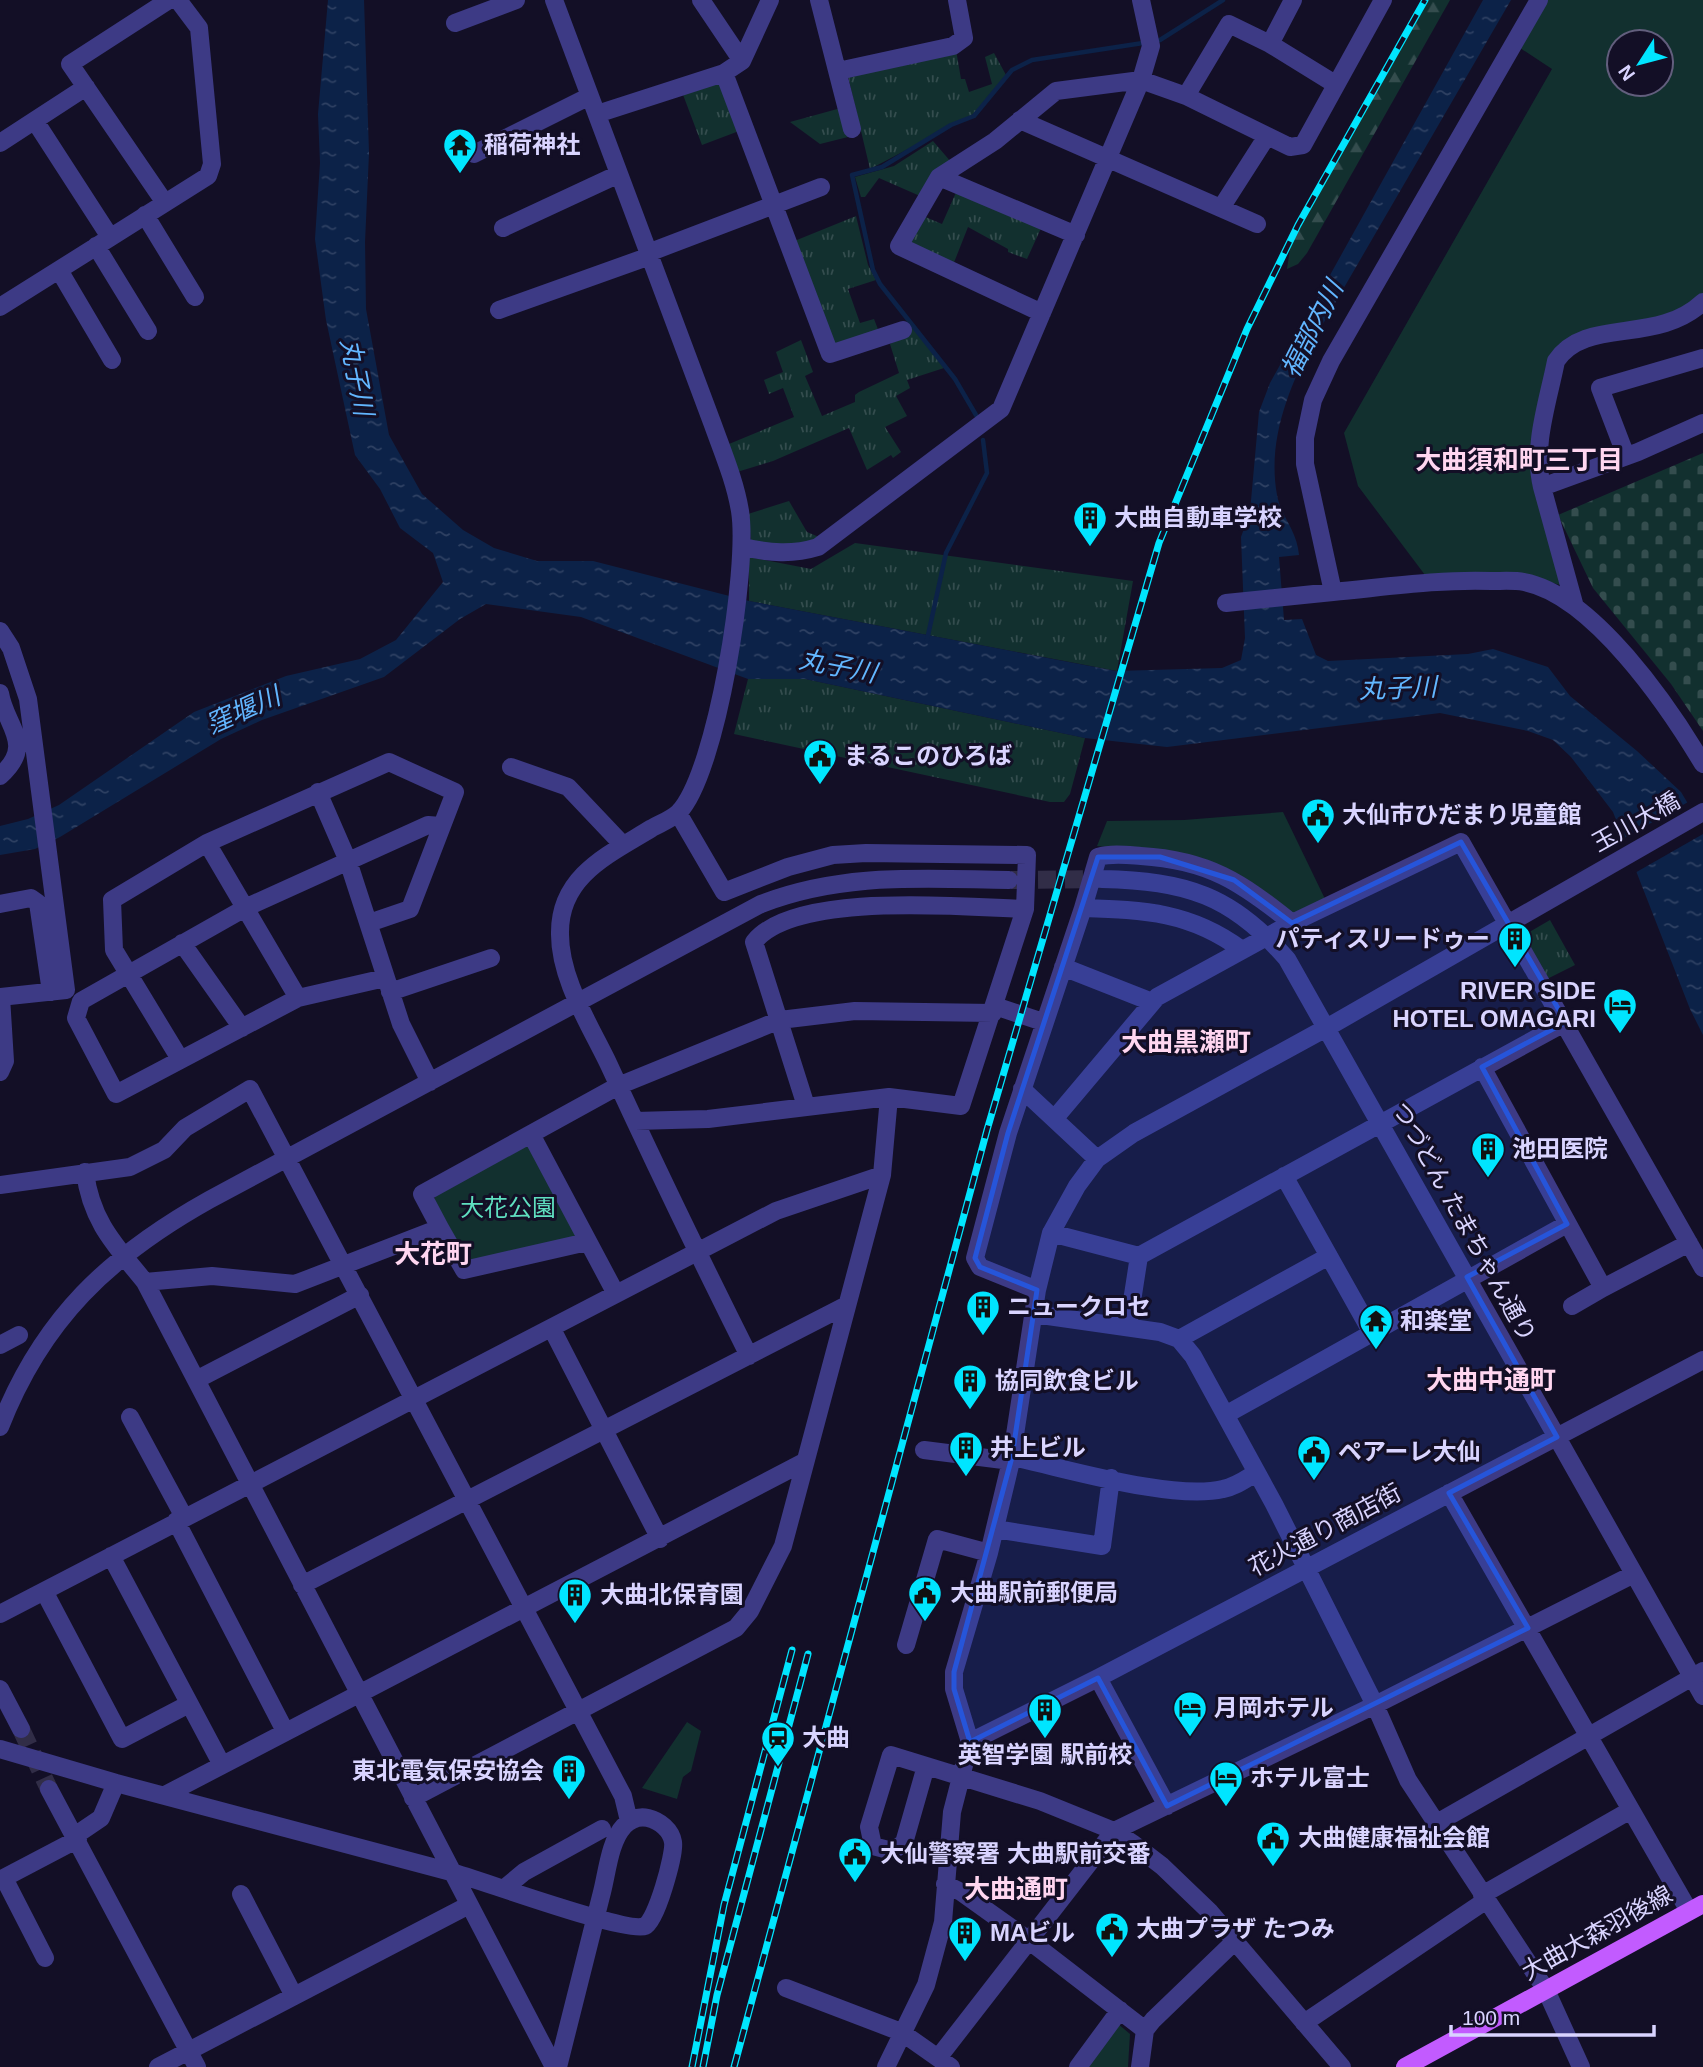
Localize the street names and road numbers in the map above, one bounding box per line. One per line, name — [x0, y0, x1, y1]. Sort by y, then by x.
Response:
street label: 玉川大橋 — [1587, 786, 1684, 857]
street label: つづどん たまちゃん通り — [1387, 1097, 1542, 1346]
street label: 花火通り商店街 — [1244, 1478, 1405, 1581]
street label: 大曲大森羽後線 — [1517, 1880, 1677, 1985]

